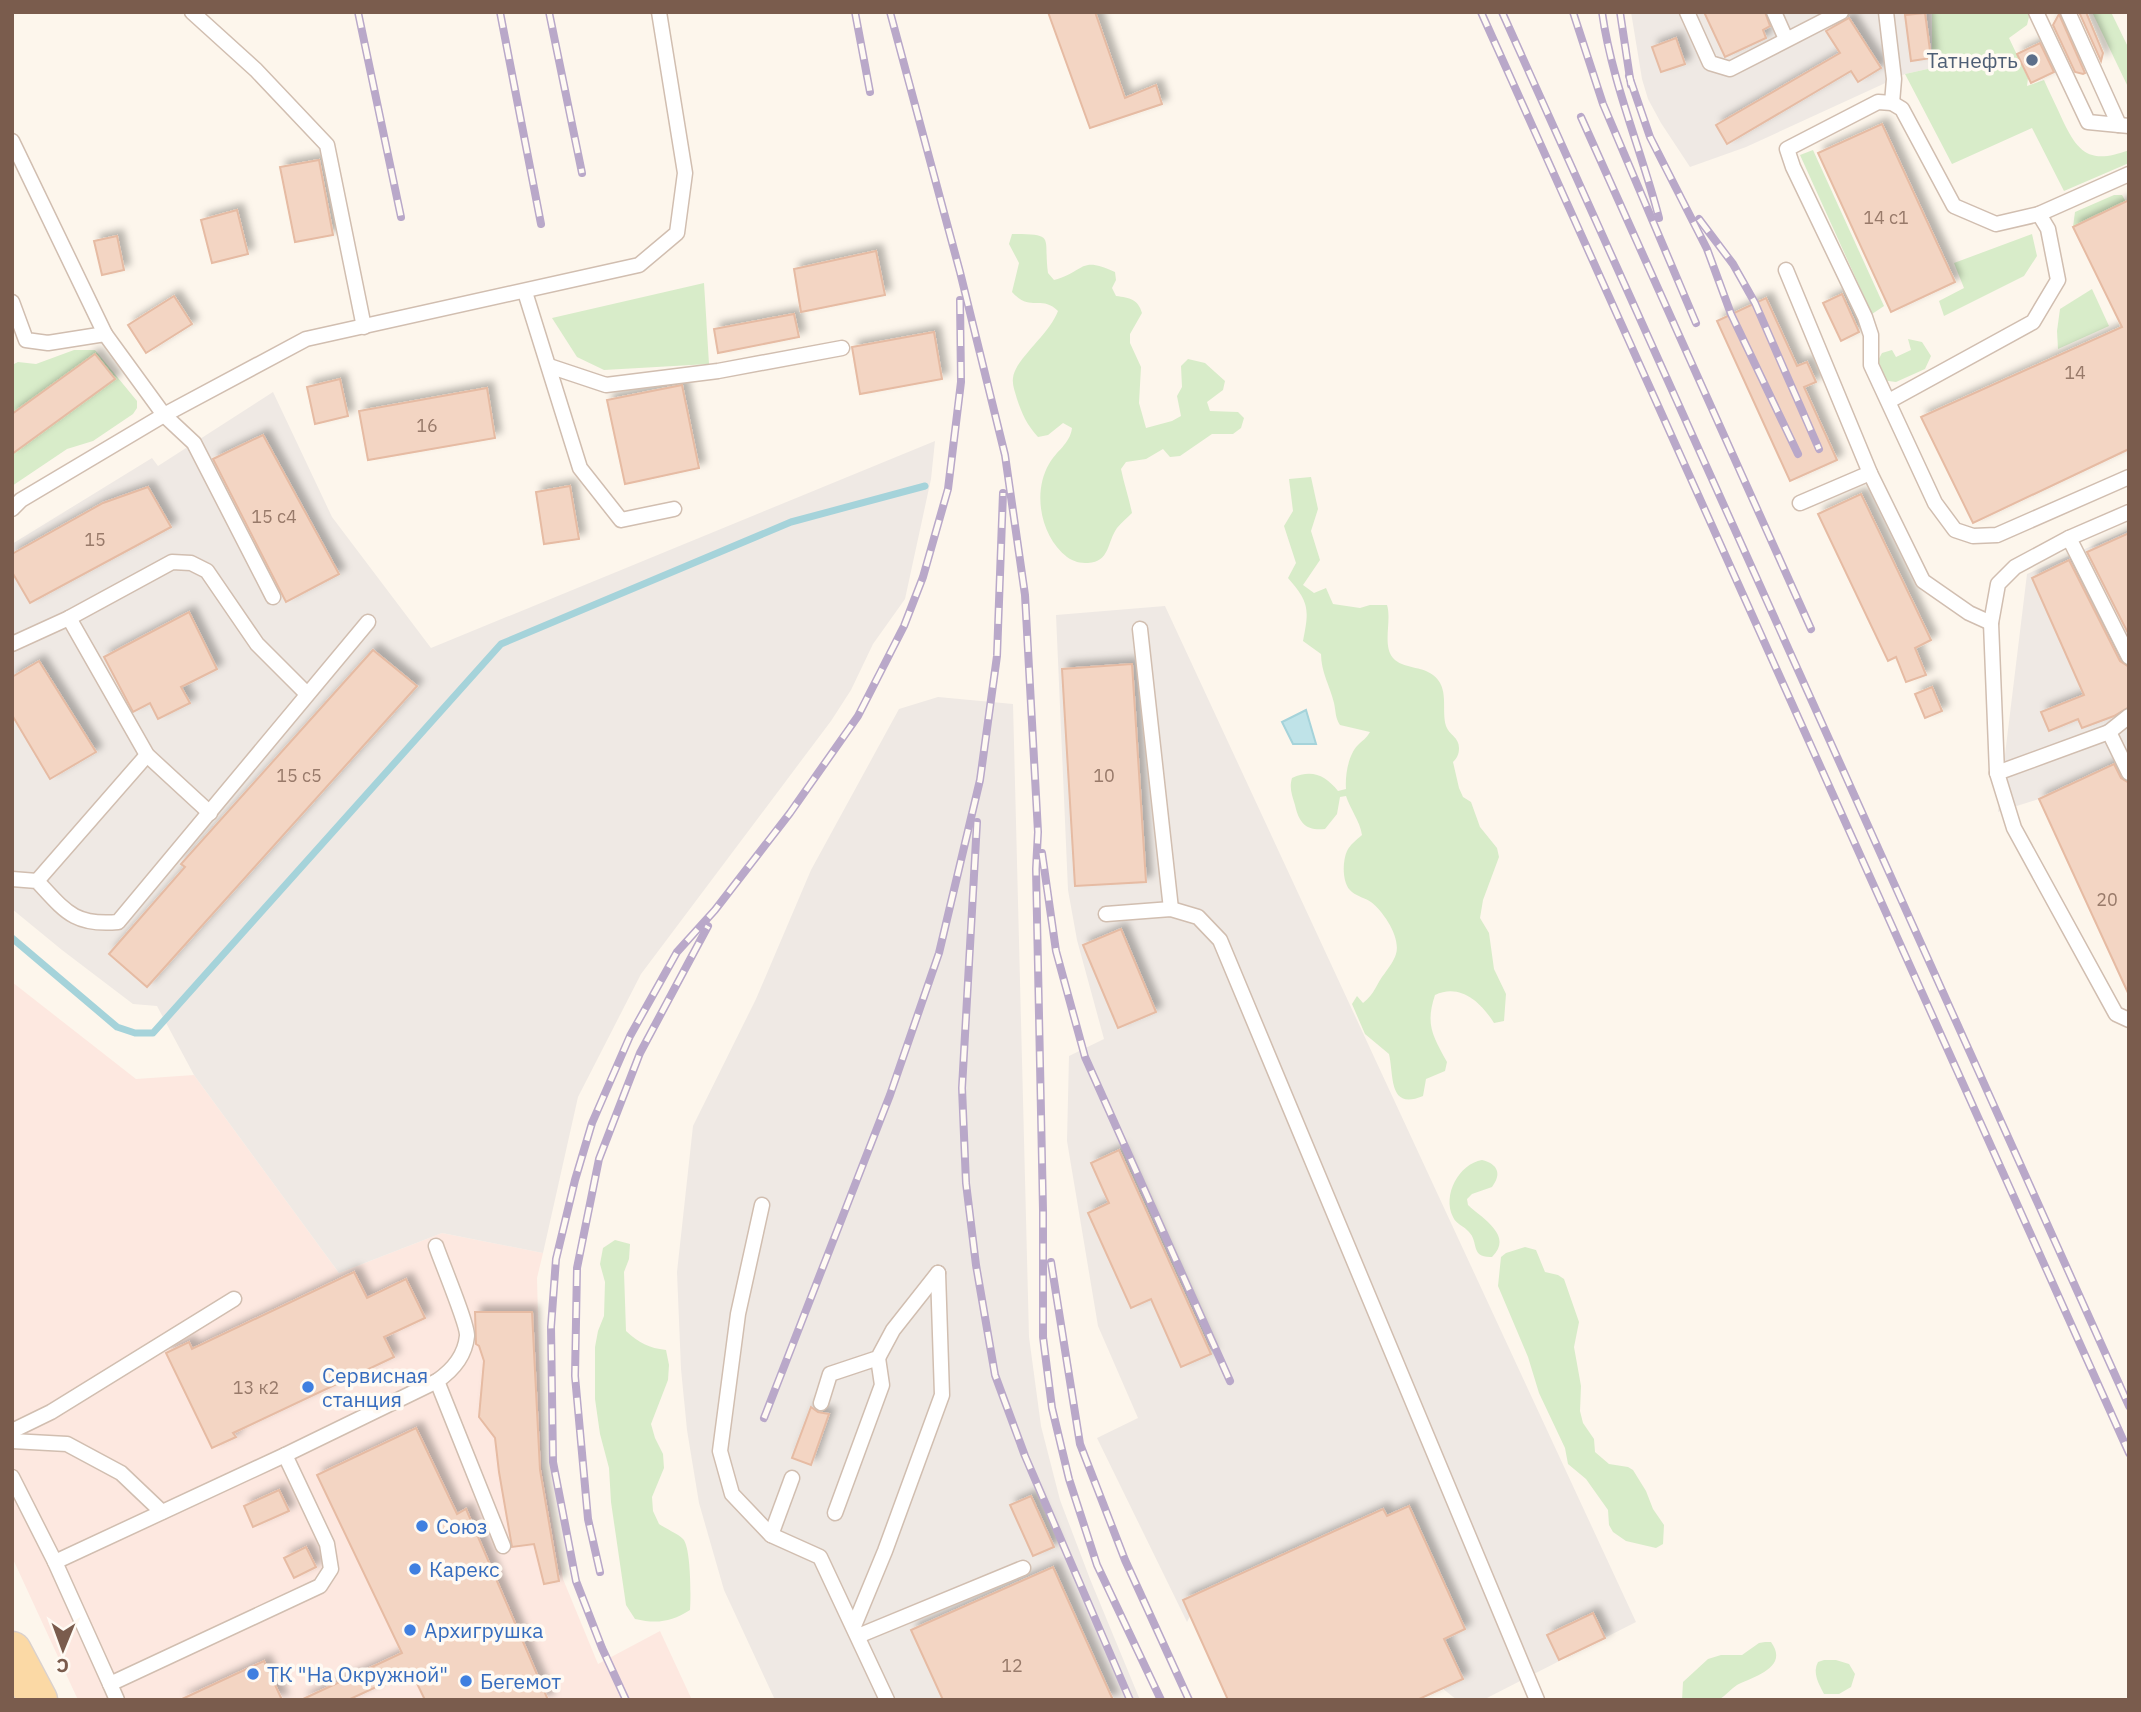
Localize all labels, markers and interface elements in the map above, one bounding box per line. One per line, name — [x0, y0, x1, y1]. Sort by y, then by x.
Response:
place label: Татнефть — [1927, 46, 2018, 74]
marker: Татнефть — [2024, 52, 2040, 68]
house number: 14 с1 — [1863, 206, 1909, 229]
house number: 14 — [2064, 361, 2086, 384]
house number: 16 — [416, 414, 438, 437]
house number: 15 с4 — [251, 505, 297, 528]
house number: 15 — [84, 528, 106, 551]
house number: 15 с5 — [276, 764, 322, 787]
house number: 10 — [1093, 764, 1115, 787]
house number: 20 — [2096, 888, 2118, 911]
place label: Сервисная станция — [322, 1361, 428, 1413]
house number: 13 к2 — [233, 1376, 279, 1399]
marker: Сервисная станция — [300, 1379, 316, 1395]
place label: Союз — [436, 1512, 488, 1540]
marker: Союз — [414, 1518, 430, 1534]
place label: Карекс — [429, 1555, 500, 1583]
marker: Карекс — [407, 1561, 423, 1577]
north arrow — [28, 1614, 98, 1684]
place label: Архигрушка — [424, 1616, 543, 1644]
marker: Архигрушка — [402, 1622, 418, 1638]
text: С — [56, 1654, 69, 1678]
house number: 12 — [1001, 1654, 1023, 1677]
place label: ТК "На Окружной" — [267, 1660, 448, 1688]
marker: ТК "На Окружной" — [245, 1666, 261, 1682]
place label: Бегемот — [480, 1667, 561, 1695]
marker: Бегемот — [458, 1673, 474, 1689]

